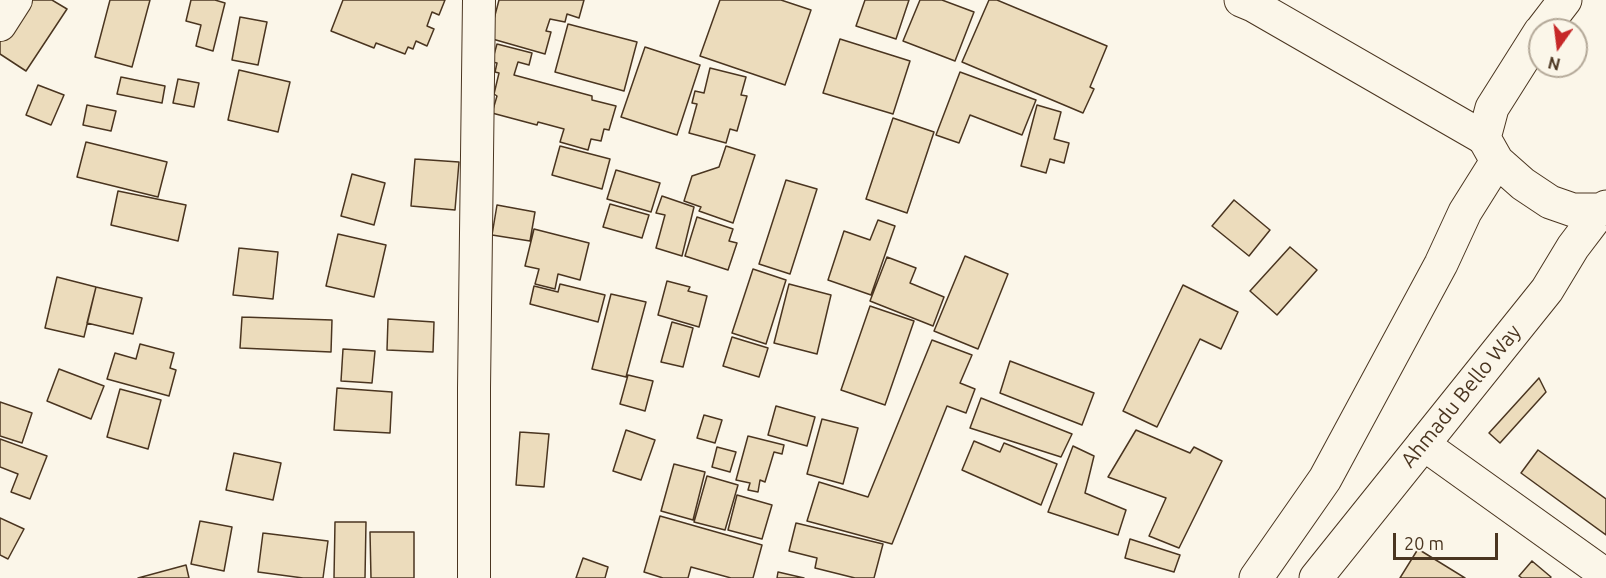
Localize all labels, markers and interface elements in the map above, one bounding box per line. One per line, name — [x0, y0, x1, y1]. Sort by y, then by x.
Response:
north arrow — [1528, 18, 1588, 78]
text: N — [1546, 53, 1562, 74]
street label: Ahmadu Bello Way — [1396, 319, 1526, 473]
scale bar — [1396, 521, 1501, 559]
text: 20 m — [1404, 533, 1444, 553]

